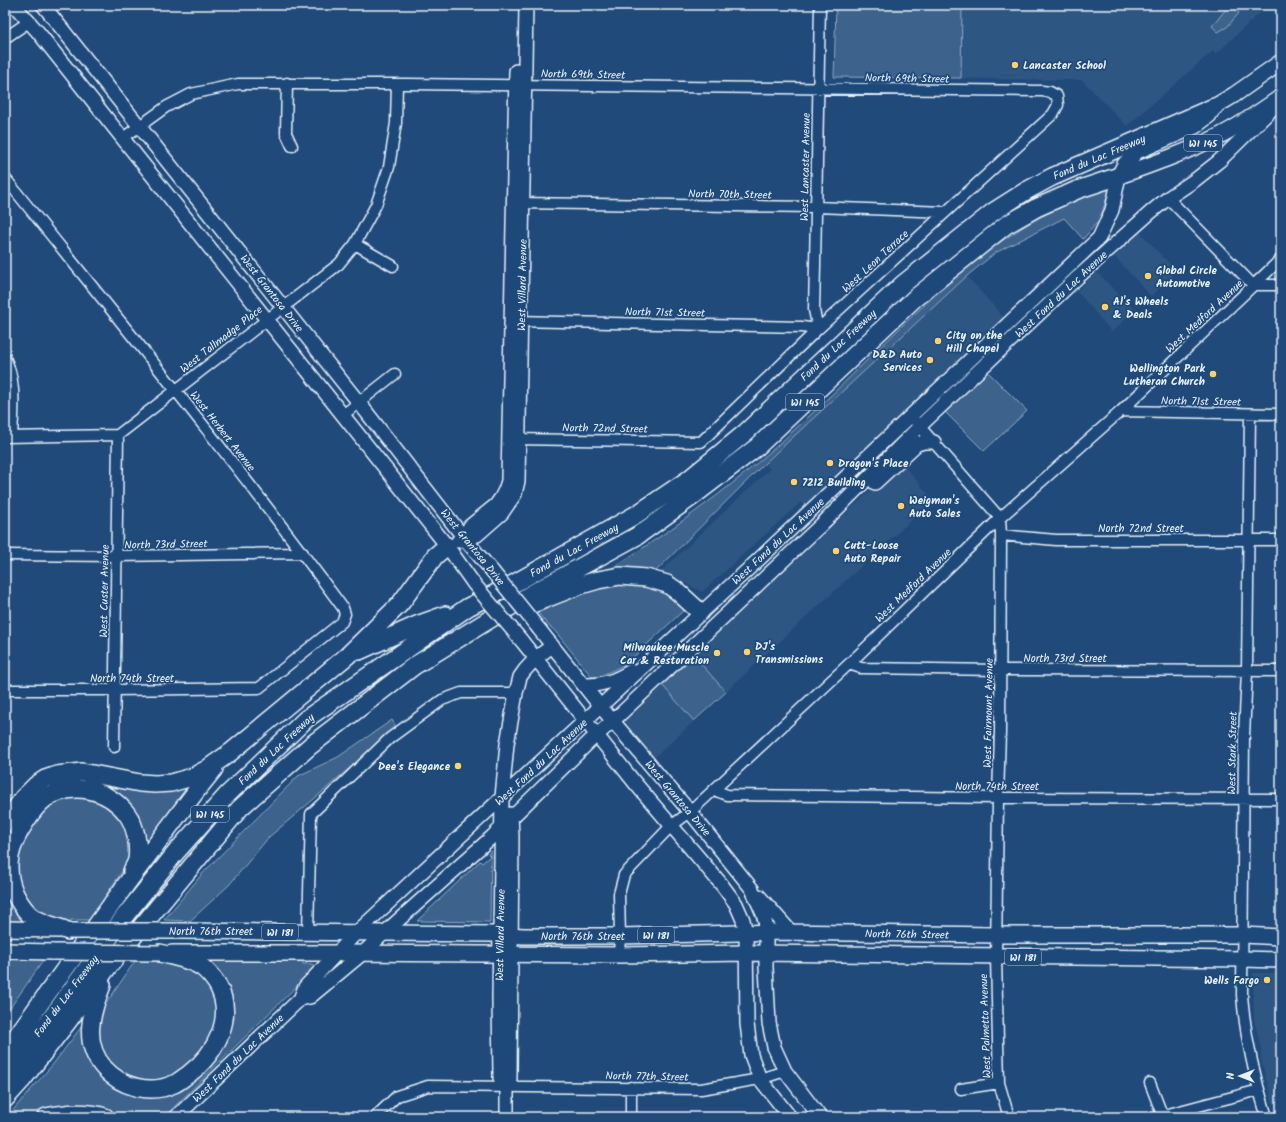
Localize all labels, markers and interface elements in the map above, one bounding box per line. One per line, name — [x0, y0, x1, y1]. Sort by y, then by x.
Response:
place label: Lancaster School — [1023, 57, 1106, 75]
marker: Lancaster School — [1010, 60, 1020, 70]
street label: North 69th Street — [541, 65, 626, 85]
street label: North 69th Street — [865, 69, 950, 89]
street label: West Lancaster Avenue — [796, 113, 816, 221]
street label: Fond du Lac Freeway — [1050, 130, 1149, 186]
road number: WI 145 — [1184, 135, 1222, 151]
street label: North 70th Street — [688, 185, 773, 205]
street label: West Leon Terrace — [838, 226, 913, 298]
street label: West Villard Avenue — [513, 239, 533, 331]
street label: West Fond du Lac Avenue — [1011, 247, 1112, 343]
street label: West Grantosa Drive — [235, 251, 307, 337]
place label: Global Circle Automotive — [1156, 262, 1217, 293]
marker: Global Circle Automotive — [1143, 271, 1153, 281]
street label: West Medford Avenue — [1162, 276, 1248, 358]
place label: Al's Wheels & Deals — [1113, 293, 1169, 324]
street label: West Tallmadge Place — [176, 302, 267, 378]
marker: Al's Wheels & Deals — [1100, 302, 1110, 312]
street label: North 71st Street — [625, 303, 706, 323]
street label: Fond du Lac Freeway — [796, 305, 882, 386]
place label: City on the Hill Chapel — [946, 327, 1003, 358]
marker: City on the Hill Chapel — [933, 336, 943, 346]
place label: D&D Auto Services — [872, 346, 923, 377]
marker: D&D Auto Services — [925, 355, 935, 365]
place label: Wellington Park Lutheran Church — [1123, 360, 1206, 391]
marker: Wellington Park Lutheran Church — [1208, 369, 1218, 379]
street label: West Herbert Avenue — [185, 387, 260, 476]
street label: North 71st Street — [1161, 392, 1242, 412]
road number: WI 145 — [786, 394, 824, 410]
street label: North 72nd Street — [562, 419, 649, 439]
place label: Dragon's Place — [838, 455, 909, 473]
marker: Dragon's Place — [825, 458, 835, 468]
place label: 7212 Building — [802, 474, 866, 492]
marker: 7212 Building — [789, 477, 799, 487]
place label: Weigman's Auto Sales — [909, 492, 961, 523]
street label: West Fond du Lac Avenue — [728, 494, 829, 590]
marker: Weigman's Auto Sales — [896, 501, 906, 511]
street label: West Grantosa Drive — [435, 505, 509, 590]
street label: Fond du Lac Freeway — [527, 519, 623, 583]
street label: North 72nd Street — [1098, 520, 1185, 538]
street label: North 73rd Street — [124, 535, 209, 555]
place label: Cutt-Loose Auto Repair — [844, 537, 902, 568]
street label: West Custer Avenue — [95, 544, 115, 638]
street label: West Medford Avenue — [871, 544, 956, 627]
marker: Cutt-Loose Auto Repair — [831, 546, 841, 556]
place label: DJ's Transmissions — [755, 638, 824, 669]
place label: Milwaukee Muscle Car & Restoration — [620, 639, 710, 670]
marker: DJ's Transmissions — [742, 647, 752, 657]
marker: Milwaukee Muscle Car & Restoration — [712, 648, 722, 658]
street label: North 73rd Street — [1023, 650, 1107, 668]
street label: West Fairmount Avenue — [979, 658, 999, 768]
street label: North 74th Street — [90, 670, 175, 688]
street label: Fond du Lac Freeway — [234, 709, 320, 790]
street label: West Stark Street — [1223, 710, 1243, 795]
street label: West Fond du Lac Avenue — [491, 715, 592, 811]
street label: West Grantosa Drive — [640, 757, 715, 841]
place label: Dee's Elegance — [378, 758, 451, 776]
marker: Dee's Elegance — [453, 761, 463, 771]
street label: North 74th Street — [955, 778, 1040, 796]
road number: WI 145 — [191, 806, 229, 822]
street label: West Villard Avenue — [491, 889, 511, 981]
street label: North 76th Street — [169, 923, 254, 941]
road number: WI 181 — [262, 924, 298, 940]
street label: North 76th Street — [865, 925, 950, 945]
road number: WI 181 — [638, 927, 674, 943]
street label: North 76th Street — [541, 928, 626, 946]
road number: WI 181 — [1005, 949, 1041, 965]
street label: Fond du Lac Freeway — [30, 951, 104, 1042]
place label: Wells Fargo — [1204, 972, 1259, 990]
street label: West Palmetto Avenue — [975, 973, 997, 1079]
marker: Wells Fargo — [1262, 975, 1272, 985]
street label: West Fond du Lac Avenue — [189, 1010, 289, 1107]
north arrow — [1220, 1056, 1260, 1096]
street label: North 77th Street — [605, 1067, 689, 1087]
text: N — [1222, 1072, 1240, 1079]

